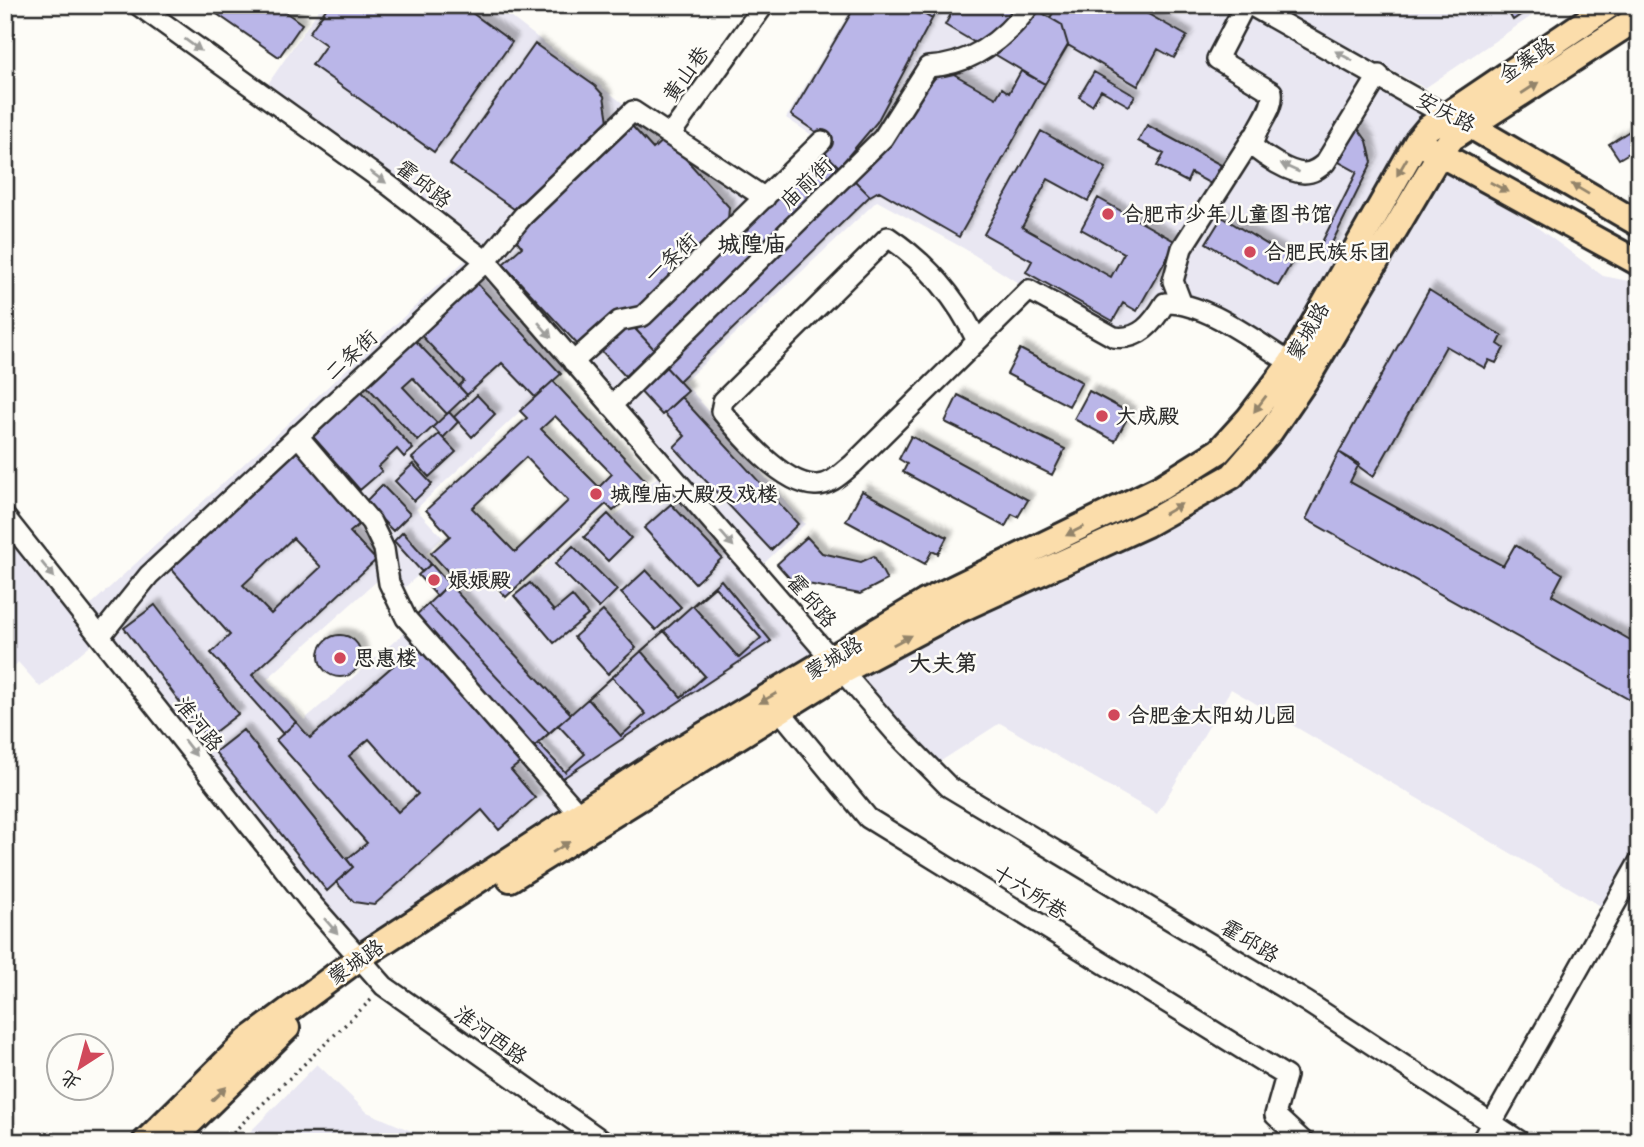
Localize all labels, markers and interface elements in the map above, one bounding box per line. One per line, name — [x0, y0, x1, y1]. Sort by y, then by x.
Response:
street label: 金寨路 — [1494, 32, 1560, 88]
one-way arrow — [184, 38, 202, 52]
street label: 黄山巷 — [658, 41, 715, 107]
one-way arrow — [1334, 50, 1354, 62]
one-way arrow — [1521, 82, 1540, 95]
street label: 安庆路 — [1412, 87, 1480, 138]
street label: 庙前街 — [775, 152, 838, 214]
street label: 霍邱路 — [391, 155, 456, 214]
one-way arrow — [1396, 158, 1408, 177]
one-way arrow — [1280, 162, 1300, 174]
one-way arrow — [369, 170, 387, 184]
one-way arrow — [1489, 181, 1508, 193]
one-way arrow — [1571, 183, 1590, 195]
place label: 合肥市少年儿童图书馆 — [1122, 202, 1332, 227]
marker: 合肥市少年儿童图书馆 — [1100, 206, 1116, 222]
street label: 一条街 — [640, 228, 703, 289]
district label: 城隍庙 — [718, 231, 787, 259]
place label: 合肥民族乐团 — [1264, 240, 1390, 265]
marker: 合肥民族乐团 — [1242, 244, 1258, 260]
street label: 蒙城路 — [1282, 298, 1335, 365]
one-way arrow — [537, 321, 553, 339]
street label: 二条街 — [320, 325, 383, 386]
one-way arrow — [1253, 395, 1267, 413]
place label: 大成殿 — [1116, 404, 1179, 429]
marker: 大成殿 — [1094, 408, 1110, 424]
place label: 城隍庙大殿及戏楼 — [610, 482, 778, 507]
marker: 城隍庙大殿及戏楼 — [588, 486, 604, 502]
one-way arrow — [1163, 503, 1183, 515]
one-way arrow — [1065, 525, 1085, 536]
one-way arrow — [719, 530, 734, 547]
one-way arrow — [40, 561, 55, 579]
place label: 娘娘殿 — [448, 568, 511, 593]
street label: 霍邱路 — [782, 569, 842, 633]
marker: 娘娘殿 — [426, 572, 442, 588]
street label: 蒙城路 — [801, 631, 868, 685]
one-way arrow — [892, 634, 912, 646]
place label: 思惠楼 — [354, 646, 417, 671]
marker: 思惠楼 — [332, 650, 348, 666]
district label: 大夫第 — [909, 650, 978, 678]
street label: 淮河路 — [169, 692, 228, 757]
one-way arrow — [758, 692, 777, 704]
place label: 合肥金太阳幼儿园 — [1128, 703, 1296, 728]
marker: 合肥金太阳幼儿园 — [1106, 707, 1122, 723]
one-way arrow — [182, 739, 197, 757]
one-way arrow — [552, 841, 571, 853]
street label: 十六所巷 — [987, 860, 1072, 925]
street label: 霍邱路 — [1216, 914, 1283, 968]
one-way arrow — [323, 917, 339, 935]
street label: 蒙城路 — [323, 934, 389, 991]
street label: 淮河西路 — [449, 1001, 532, 1070]
north arrow — [46, 1032, 116, 1102]
text: 北 — [56, 1065, 85, 1094]
one-way arrow — [210, 1087, 227, 1103]

